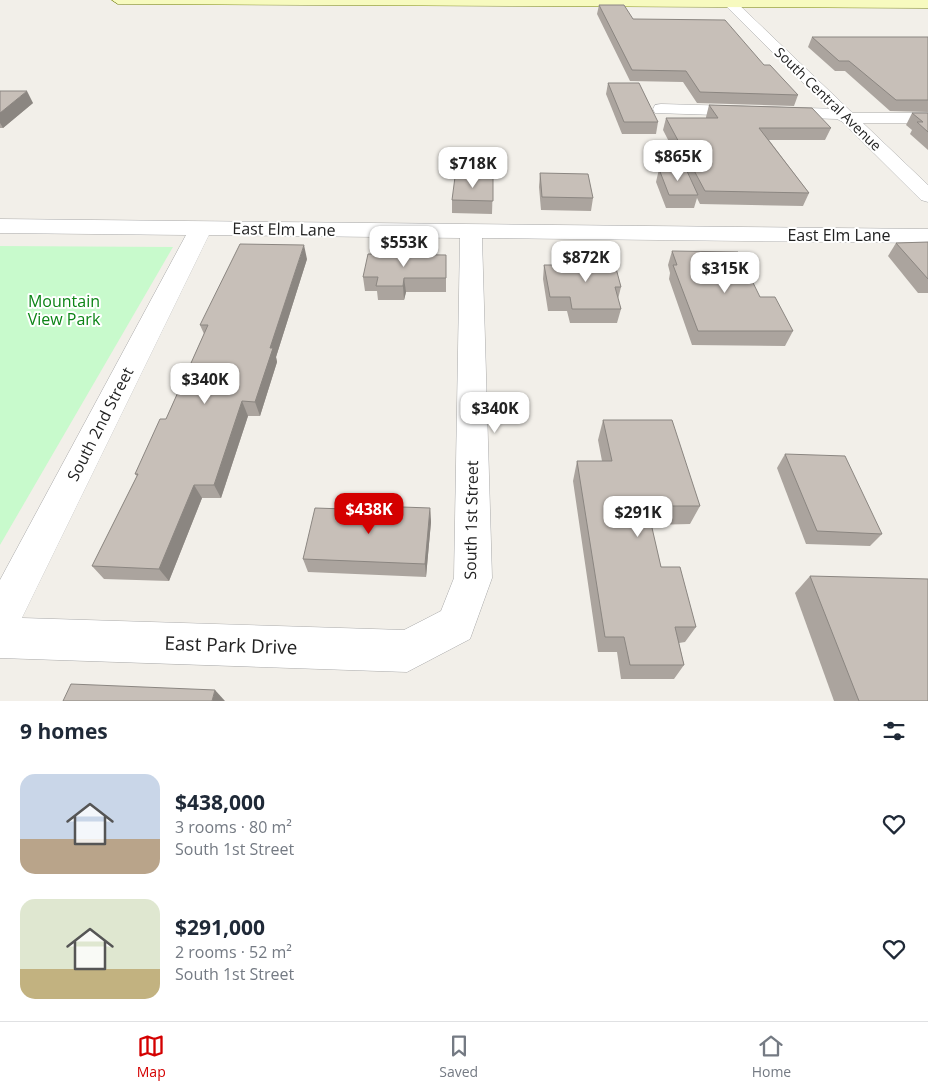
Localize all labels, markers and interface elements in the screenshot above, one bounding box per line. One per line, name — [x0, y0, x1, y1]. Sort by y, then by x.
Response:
street label: South Central Avenue — [771, 43, 886, 155]
pin: $865K — [643, 140, 713, 182]
text: $865K — [654, 145, 702, 167]
pin: $718K — [438, 146, 508, 189]
text: $718K — [449, 152, 497, 174]
street label: East Elm Lane — [232, 217, 336, 241]
street label: East Elm Lane — [787, 224, 891, 246]
pin: $553K — [369, 226, 439, 268]
text: $553K — [380, 231, 428, 253]
pin: $872K — [551, 240, 621, 283]
text: $872K — [562, 246, 610, 268]
pin: $315K — [690, 252, 760, 294]
text: $315K — [701, 257, 749, 279]
park label: Mountain View Park — [28, 290, 101, 330]
pin: $340K — [170, 362, 240, 405]
street label: South 2nd Street — [62, 363, 138, 485]
text: $340K — [181, 368, 229, 390]
pin: $340K — [460, 392, 530, 434]
text: $340K — [471, 397, 519, 419]
street label: South 1st Street — [459, 460, 483, 580]
pin: $438K — [334, 492, 404, 535]
pin: $291K — [603, 496, 673, 538]
text: $438K — [345, 498, 393, 520]
text: $291K — [614, 501, 662, 523]
street label: East Park Drive — [164, 630, 298, 660]
text: 9 homes — [20, 717, 108, 745]
icon: filters — [880, 717, 908, 745]
text: $438,000 — [175, 788, 265, 816]
icon: home — [60, 794, 120, 854]
icon: heart — [880, 810, 908, 838]
text: 3 rooms · 80 m² — [175, 816, 292, 838]
text: South 1st Street — [175, 838, 294, 860]
text: $291,000 — [175, 913, 265, 941]
icon: home — [60, 919, 120, 979]
icon: heart — [880, 935, 908, 963]
text: 2 rooms · 52 m² — [175, 941, 292, 963]
text: South 1st Street — [175, 963, 294, 985]
tab: Map — [137, 1032, 166, 1081]
tab: Saved — [439, 1032, 478, 1081]
tab: Home — [752, 1032, 791, 1081]

